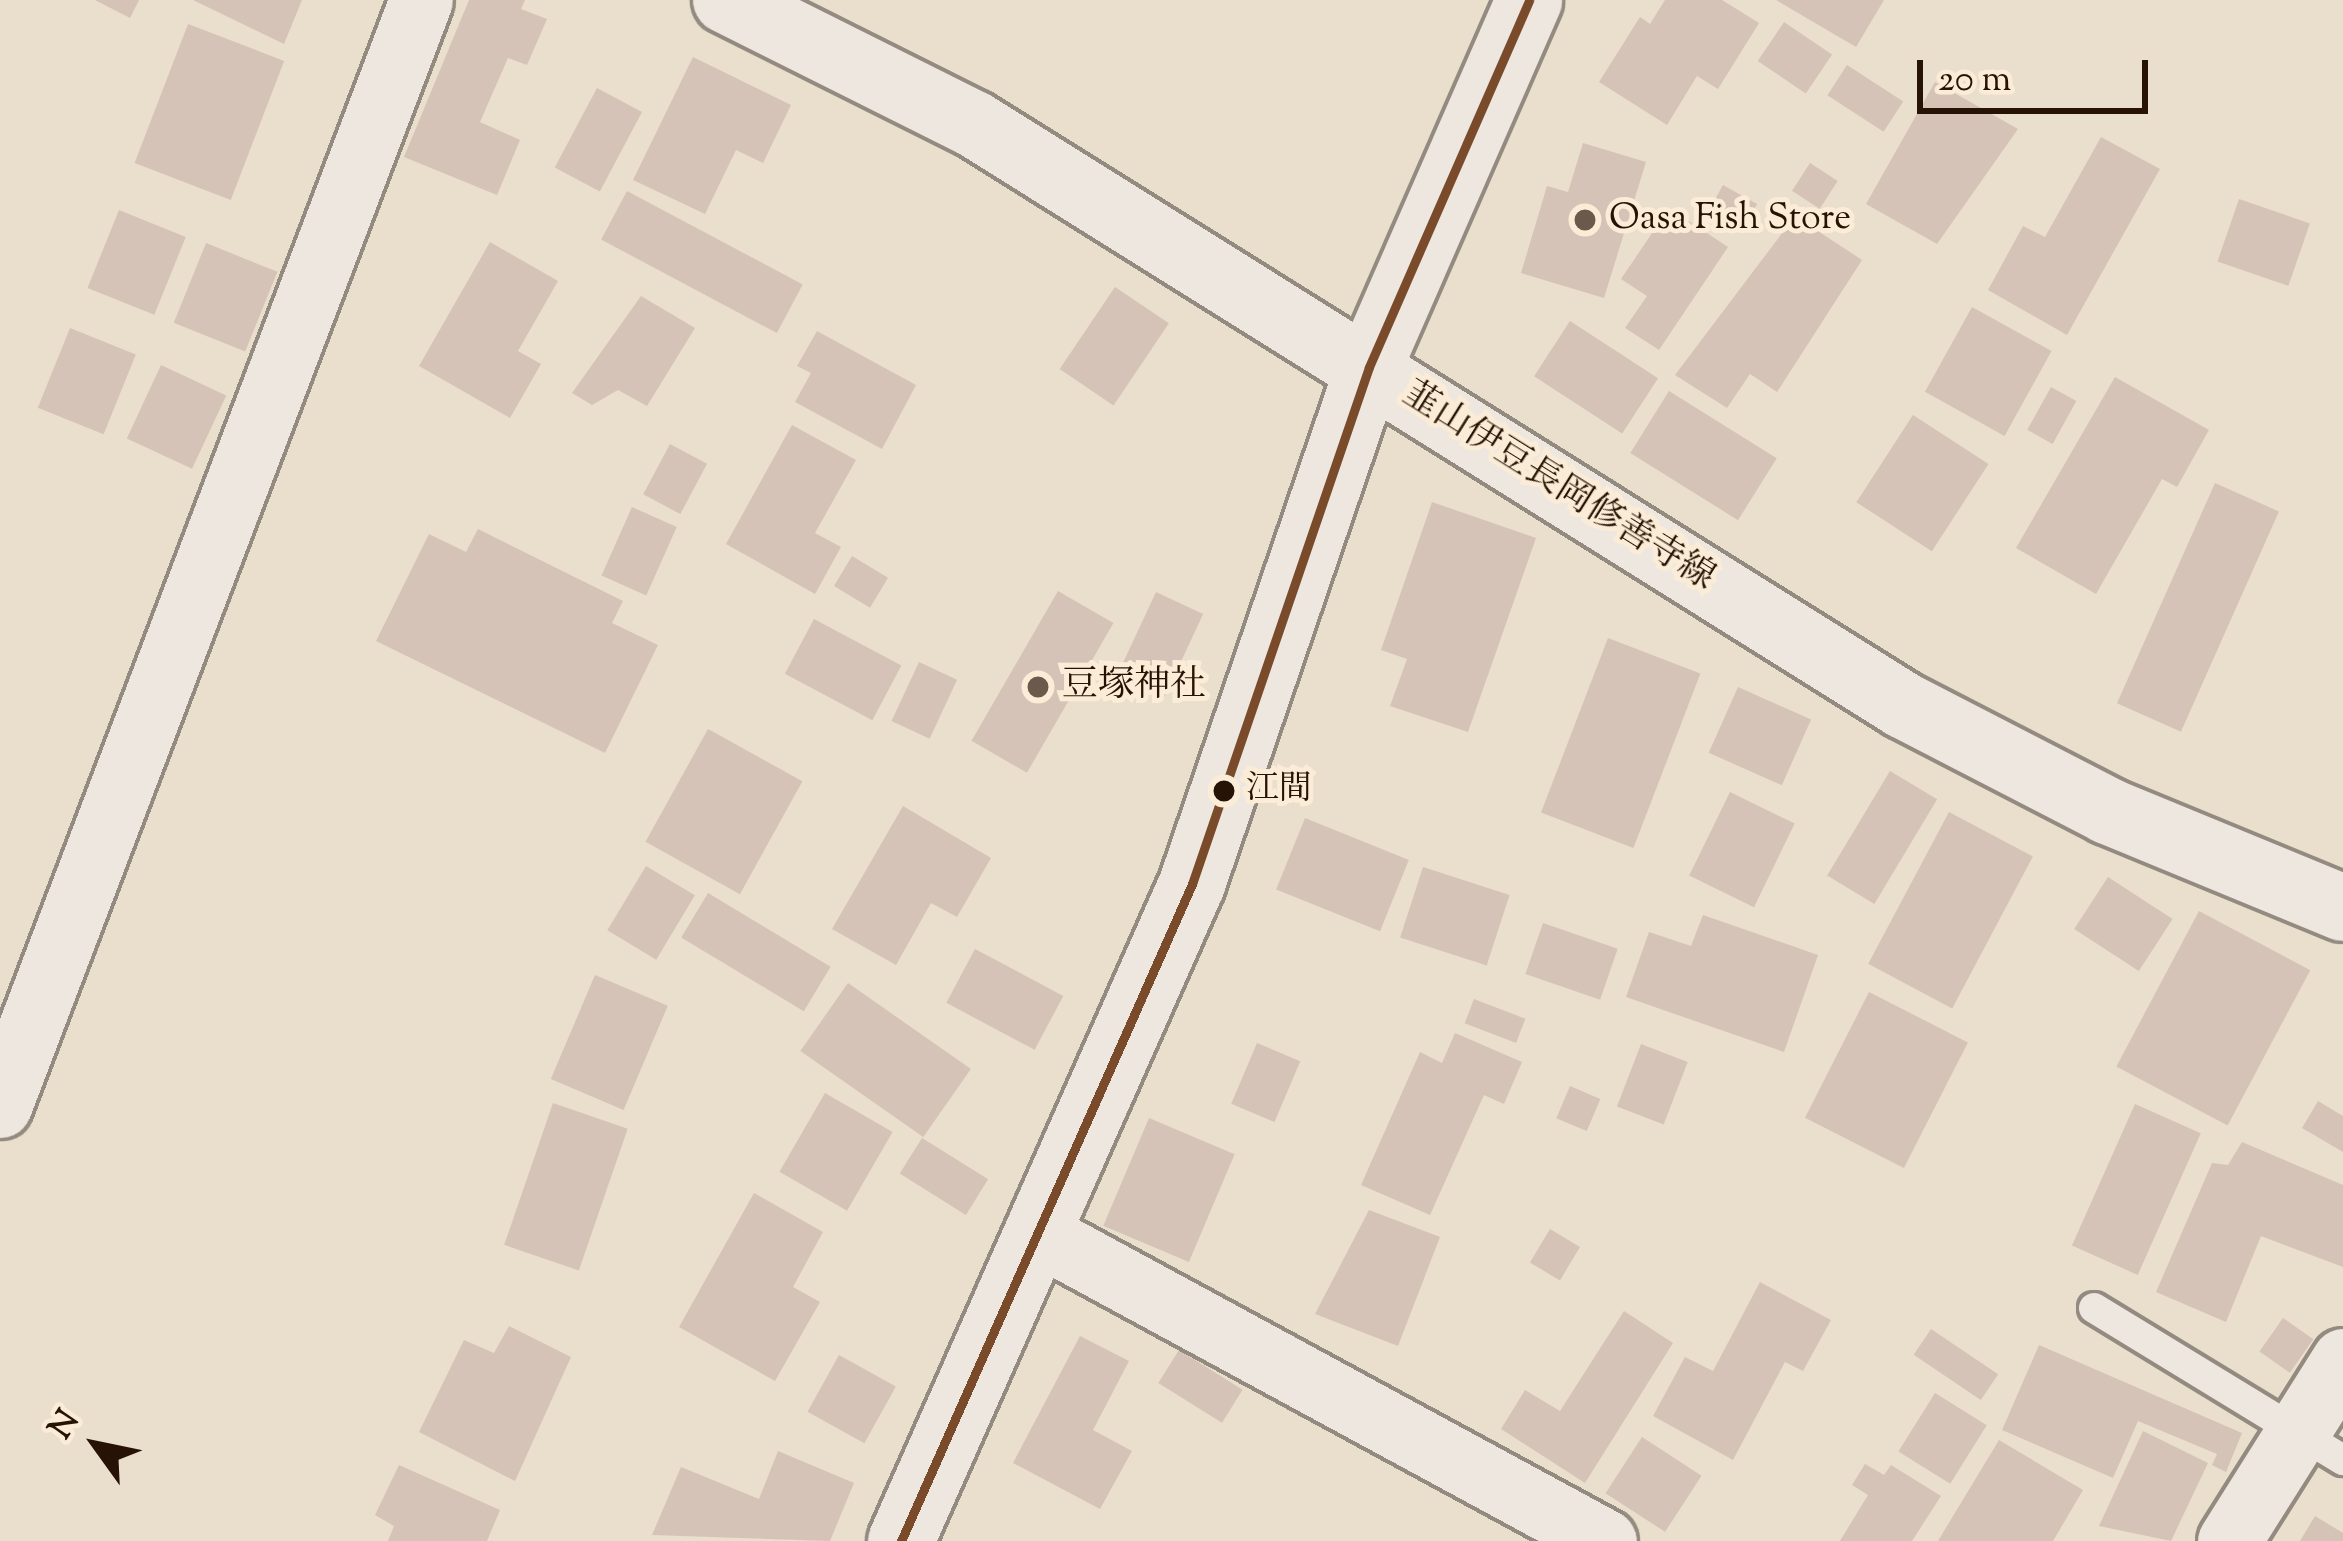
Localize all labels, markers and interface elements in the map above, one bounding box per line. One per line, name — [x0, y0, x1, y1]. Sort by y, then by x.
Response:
scale bar — [1923, 36, 2154, 110]
text: 20 m — [1938, 55, 2011, 107]
place label: Oasa Fish Store — [1609, 198, 1851, 242]
marker: Oasa Fish Store — [1572, 207, 1598, 233]
street label: 韮山伊豆長岡修善寺線 — [1394, 373, 1722, 601]
place label: 豆塚神社 — [1062, 665, 1206, 709]
marker: 豆塚神社 — [1025, 674, 1051, 700]
place label: 江間 — [1246, 771, 1312, 811]
marker: 江間 — [1213, 780, 1235, 802]
north arrow — [36, 1385, 156, 1505]
text: N — [39, 1401, 93, 1450]

